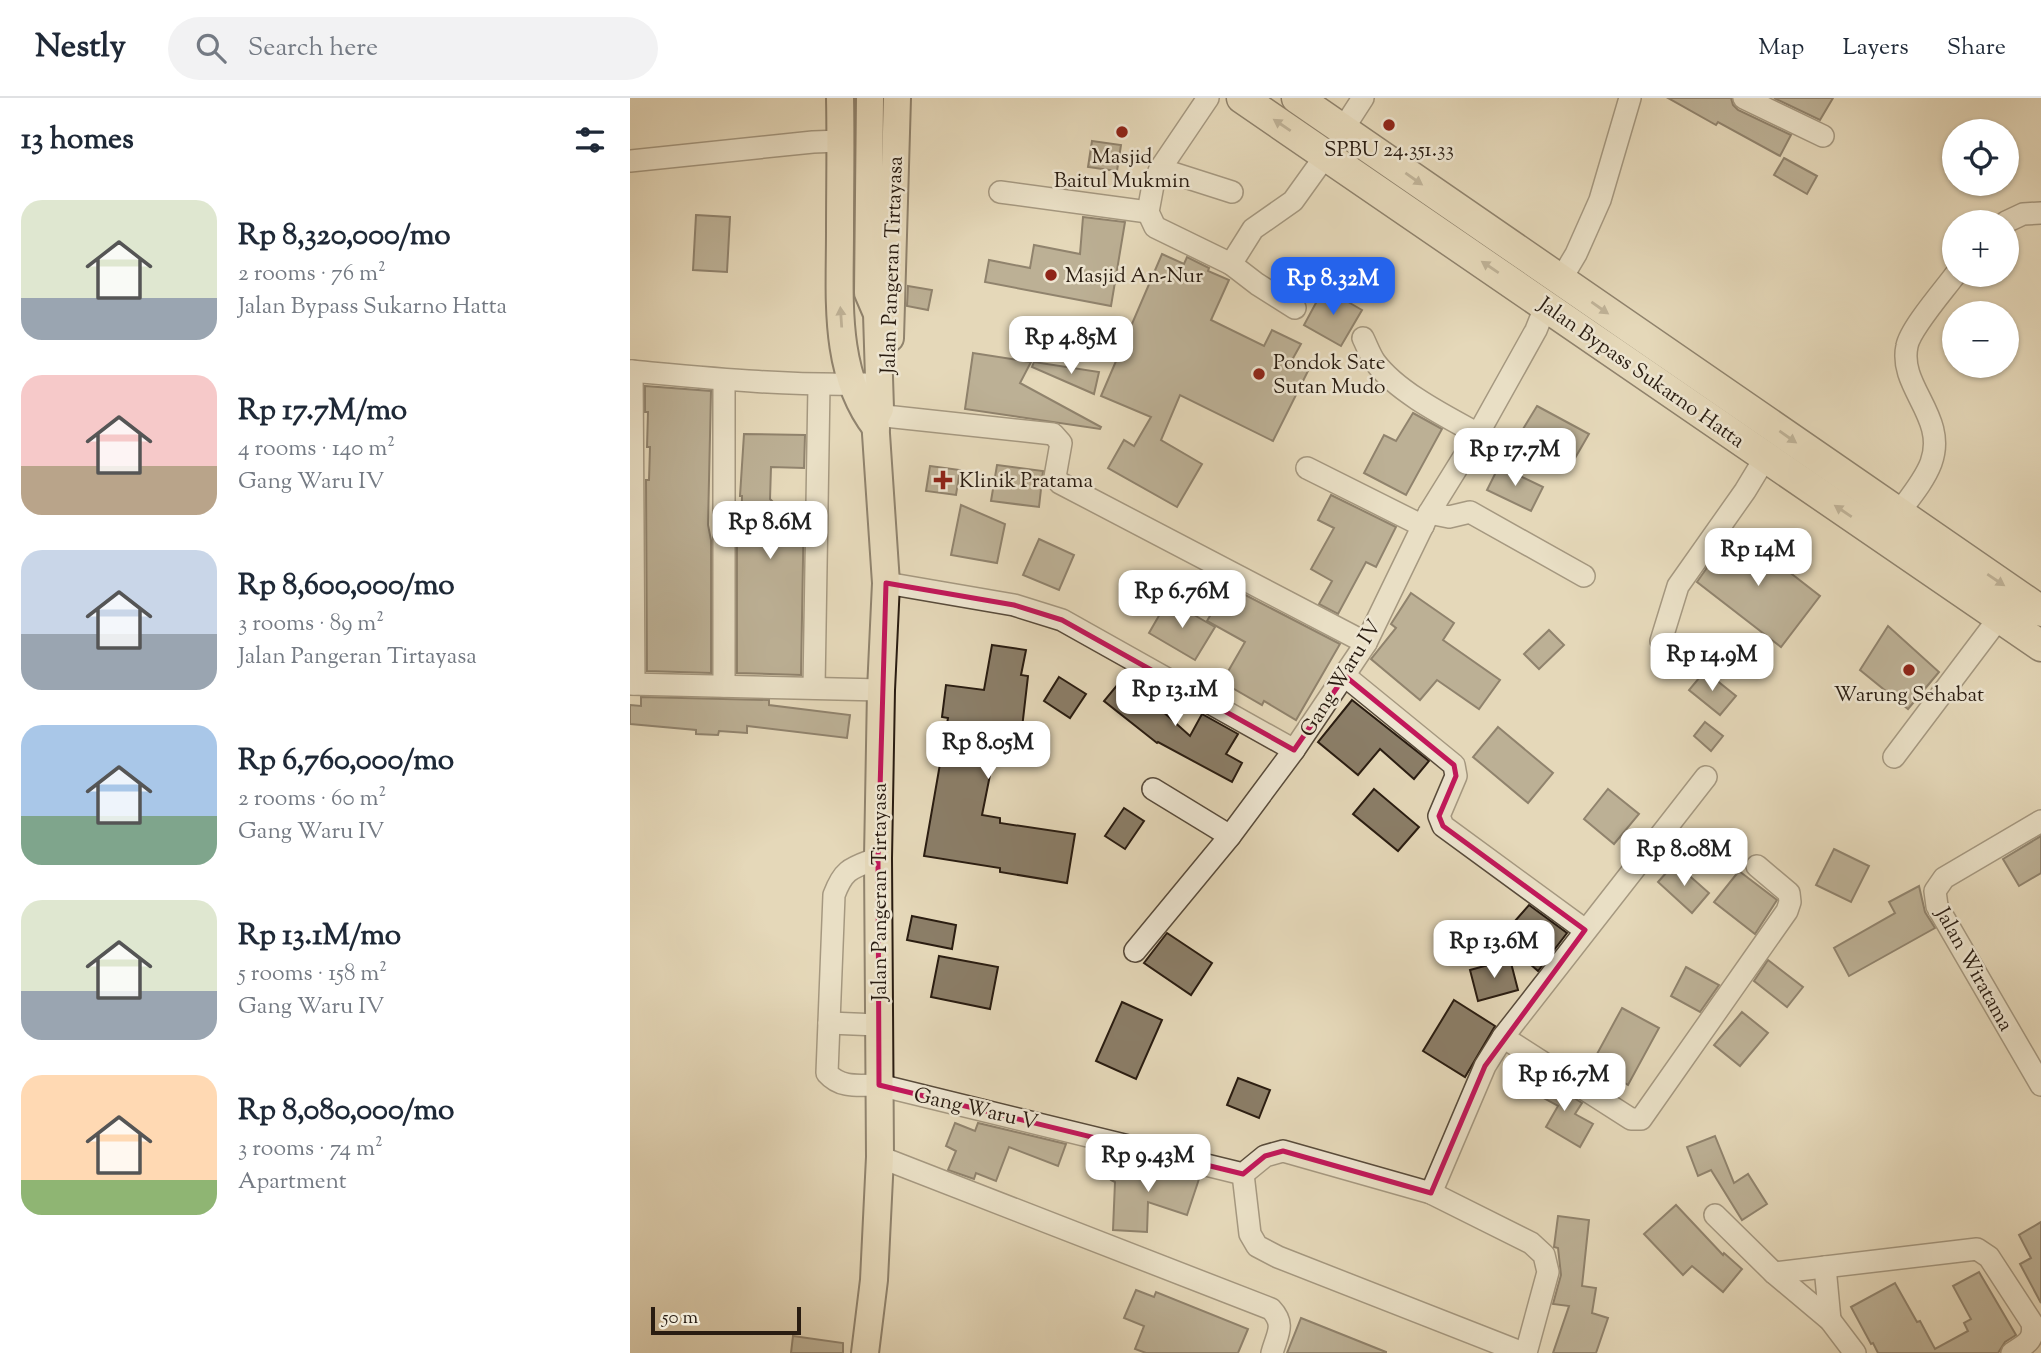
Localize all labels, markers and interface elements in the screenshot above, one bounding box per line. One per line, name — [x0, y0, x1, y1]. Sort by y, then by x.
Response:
search box — [168, 17, 658, 80]
text: Nestly — [35, 24, 126, 72]
icon: search — [192, 29, 230, 67]
text: Search here — [248, 30, 378, 67]
text: Map — [1758, 31, 1804, 65]
text: Layers — [1842, 31, 1909, 65]
text: Share — [1947, 31, 2006, 65]
marker: SPBU 24.351.33 — [1381, 117, 1397, 133]
one-way arrow — [1273, 118, 1291, 132]
text: 13 homes — [21, 119, 134, 162]
map controls — [1942, 119, 2019, 378]
button: locate — [1942, 119, 2019, 196]
icon: filters — [571, 121, 609, 159]
marker: Masjid Baitul Mukmin — [1114, 124, 1130, 140]
place label: SPBU 24.351.33 — [1324, 136, 1454, 166]
place label: Masjid Baitul Mukmin — [1054, 143, 1190, 197]
street label: Jalan Pangeran Tirtayasa — [874, 155, 912, 376]
one-way arrow — [1404, 172, 1423, 185]
button: + — [1942, 210, 2019, 287]
text: Rp 8,320,000/mo — [238, 215, 451, 258]
icon: home — [77, 228, 161, 312]
text: 2 rooms · 76 m² — [238, 258, 386, 291]
pin: Rp 8.32M — [1261, 258, 1405, 317]
one-way arrow — [1481, 260, 1499, 274]
place label: Masjid An-Nur — [1065, 262, 1203, 292]
text: Rp 8.32M — [1287, 263, 1379, 296]
marker: Masjid An-Nur — [1043, 267, 1059, 283]
street label: Jalan Bypass Sukarno Hatta — [1531, 290, 1750, 457]
text: Jalan Bypass Sukarno Hatta — [238, 291, 507, 324]
one-way arrow — [1591, 301, 1609, 315]
button: − — [1942, 301, 2019, 378]
one-way arrow — [835, 306, 846, 328]
pin: Rp 4.85M — [999, 316, 1143, 376]
text: Rp 4.85M — [1025, 322, 1117, 355]
place label: Pondok Sate Sutan Mudo — [1273, 349, 1386, 403]
marker: Pondok Sate Sutan Mudo — [1251, 366, 1267, 382]
text: Rp 17.7M/mo — [238, 390, 407, 433]
icon: home — [77, 403, 161, 487]
pin: Rp 17.7M — [1443, 428, 1587, 488]
one-way arrow — [1779, 430, 1797, 444]
text: 4 rooms · 140 m² — [238, 433, 395, 466]
text: Rp 17.7M — [1470, 434, 1560, 467]
text: Gang Waru IV — [238, 466, 384, 499]
place label: Klinik Pratama — [959, 467, 1093, 497]
marker: Klinik Pratama — [933, 470, 953, 490]
pin: Rp 8.6M — [705, 502, 835, 561]
one-way arrow — [1834, 504, 1852, 518]
text: Rp 8.6M — [728, 507, 812, 540]
pin: Rp 14M — [1701, 528, 1815, 588]
text: Rp 14M — [1721, 534, 1795, 567]
text: Rp 8,600,000/mo — [238, 565, 455, 608]
pin: Rp 6.76M — [1110, 570, 1254, 630]
one-way arrow — [1987, 573, 2005, 587]
text: Rp 6.76M — [1135, 576, 1229, 609]
icon: home — [77, 578, 161, 662]
text: 3 rooms · 89 m² — [238, 608, 384, 641]
street label: Gang Waru IV — [1294, 614, 1390, 744]
pin: Rp 14.9M — [1640, 634, 1784, 693]
text: Rp 14.9M — [1666, 639, 1758, 672]
text: Jalan Pangeran Tirtayasa — [238, 641, 477, 674]
marker: Warung Sehabat — [1901, 662, 1917, 678]
pin: Rp 13.1M — [1103, 668, 1247, 728]
text: Rp 13.1M — [1132, 674, 1218, 707]
place label: Warung Sehabat — [1834, 681, 1984, 711]
pin: Rp 8.05M — [916, 722, 1060, 781]
text: Rp 8.05M — [942, 727, 1034, 760]
text: Rp 6,760,000/mo — [238, 740, 454, 783]
icon: home — [77, 753, 161, 837]
text: 2 rooms · 60 m² — [238, 783, 386, 816]
street label: Jalan Pangeran Tirtayasa — [866, 783, 896, 1002]
text: Gang Waru IV — [238, 816, 384, 849]
pin: Rp 8.08M — [1612, 828, 1756, 888]
text: Rp 8.08M — [1637, 834, 1731, 867]
street label: Jalan Wiratama — [1926, 902, 2020, 1038]
text: Rp 13.1M/mo — [238, 915, 401, 958]
pin: Rp 13.6M — [1422, 920, 1566, 980]
text: Rp 13.6M — [1450, 926, 1538, 959]
icon: home — [77, 928, 161, 1012]
text: 5 rooms · 158 m² — [238, 958, 387, 991]
text: Gang Waru IV — [238, 991, 384, 1024]
pin: Rp 16.7M — [1492, 1054, 1636, 1113]
text: Rp 16.7M — [1519, 1059, 1609, 1092]
street label: Gang Waru V — [910, 1081, 1041, 1139]
text: Rp 8,080,000/mo — [238, 1090, 455, 1133]
icon: home — [77, 1103, 161, 1187]
text: 3 rooms · 74 m² — [238, 1133, 383, 1166]
pin: Rp 9.43M — [1076, 1134, 1220, 1194]
text: Rp 9.43M — [1102, 1140, 1194, 1173]
text: Apartment — [238, 1166, 347, 1199]
scale bar — [651, 1304, 802, 1336]
text: 50 m — [662, 1305, 698, 1332]

